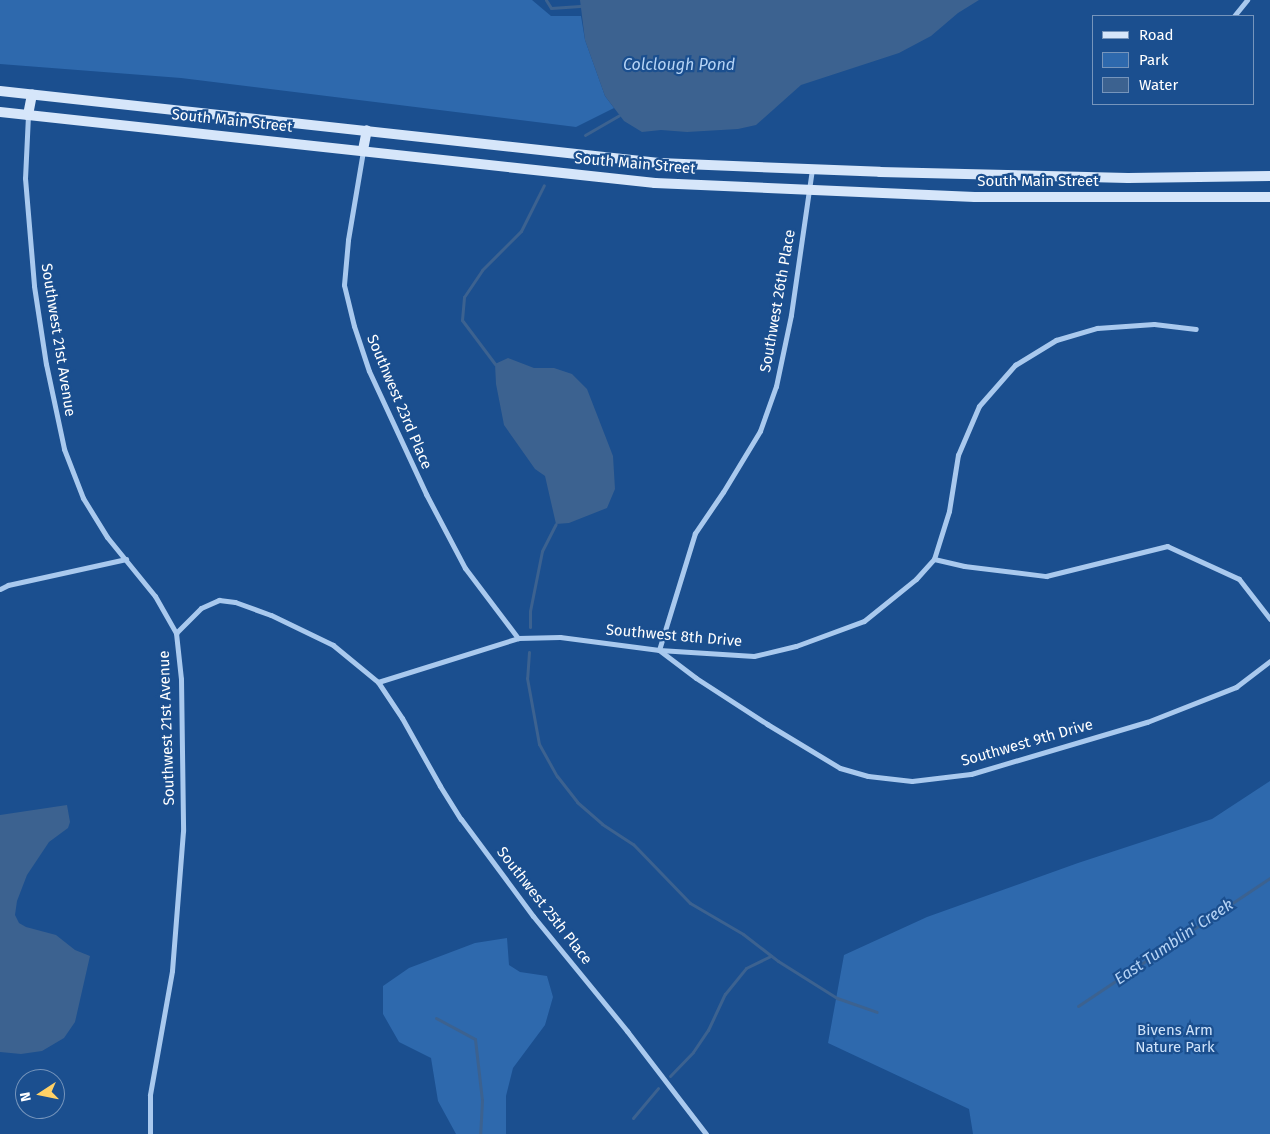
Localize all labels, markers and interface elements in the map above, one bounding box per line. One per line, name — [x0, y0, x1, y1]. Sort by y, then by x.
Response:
legend — [1092, 15, 1255, 105]
text: Road — [1139, 26, 1174, 44]
text: Park — [1139, 51, 1169, 69]
water label: Colclough Pond — [623, 55, 735, 75]
text: Water — [1139, 76, 1178, 94]
street label: South Main Street — [171, 106, 293, 136]
street label: South Main Street — [574, 150, 696, 178]
street label: South Main Street — [977, 173, 1099, 191]
street label: Southwest 26th Place — [757, 228, 799, 374]
street label: Southwest 21st Avenue — [37, 262, 79, 418]
street label: Southwest 23rd Place — [363, 332, 435, 472]
street label: Southwest 8th Drive — [605, 621, 743, 651]
street label: Southwest 21st Avenue — [155, 650, 179, 806]
street label: Southwest 9th Drive — [959, 716, 1095, 770]
street label: Southwest 25th Place — [492, 844, 596, 968]
water label: East Tumblin' Creek — [1111, 895, 1237, 989]
park label: Bivens Arm Nature Park — [1135, 1021, 1215, 1056]
north arrow — [15, 1069, 65, 1119]
text: N — [17, 1091, 35, 1103]

